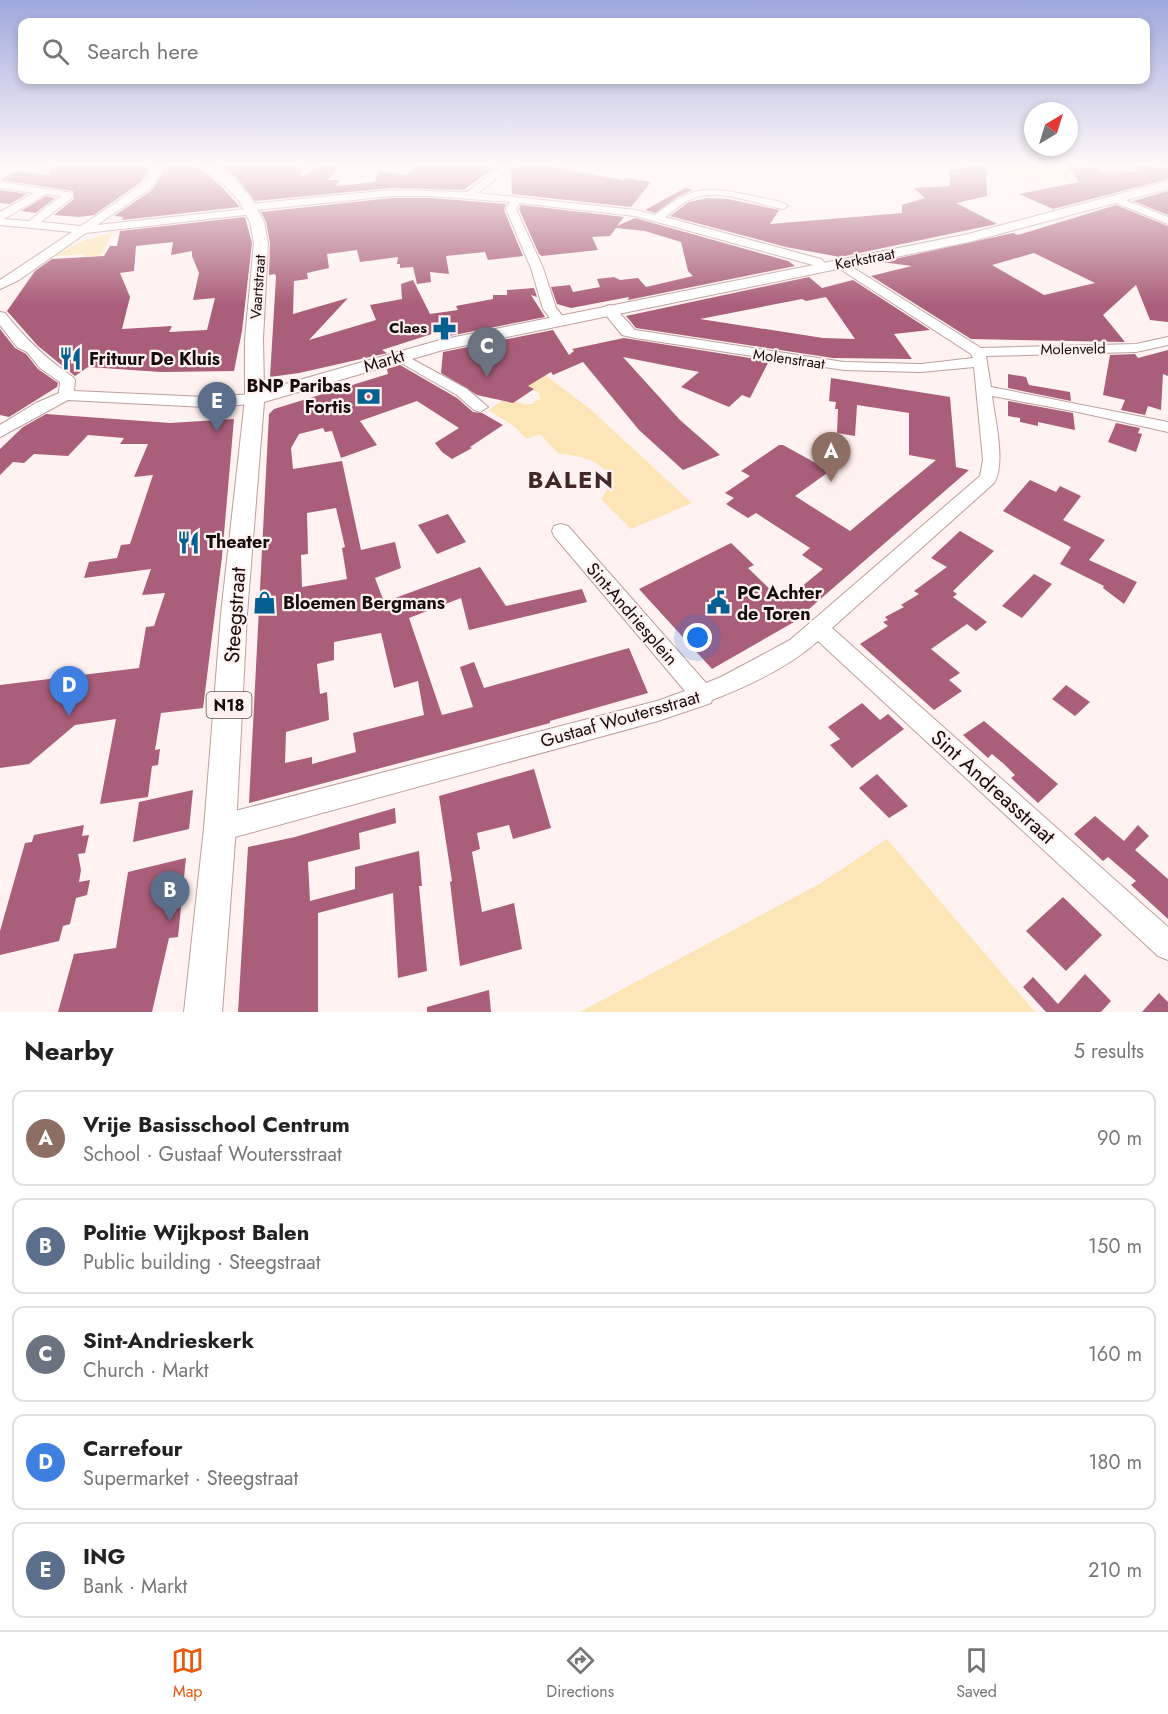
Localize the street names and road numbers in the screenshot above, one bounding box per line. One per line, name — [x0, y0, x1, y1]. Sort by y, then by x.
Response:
street label: Kerkstraat — [833, 242, 897, 276]
street label: Vaartstraat — [245, 254, 271, 320]
street label: Molenveld — [1040, 337, 1106, 361]
street label: Markt — [360, 342, 408, 380]
street label: Molenstraat — [752, 343, 827, 375]
street label: Sint-Andriesplein — [580, 557, 684, 671]
street label: Steegstraat — [217, 566, 253, 664]
street label: Gustaaf Woutersstraat — [537, 684, 703, 754]
road number: N18 — [206, 692, 252, 718]
street label: Sint Andreasstraat — [924, 723, 1062, 851]

